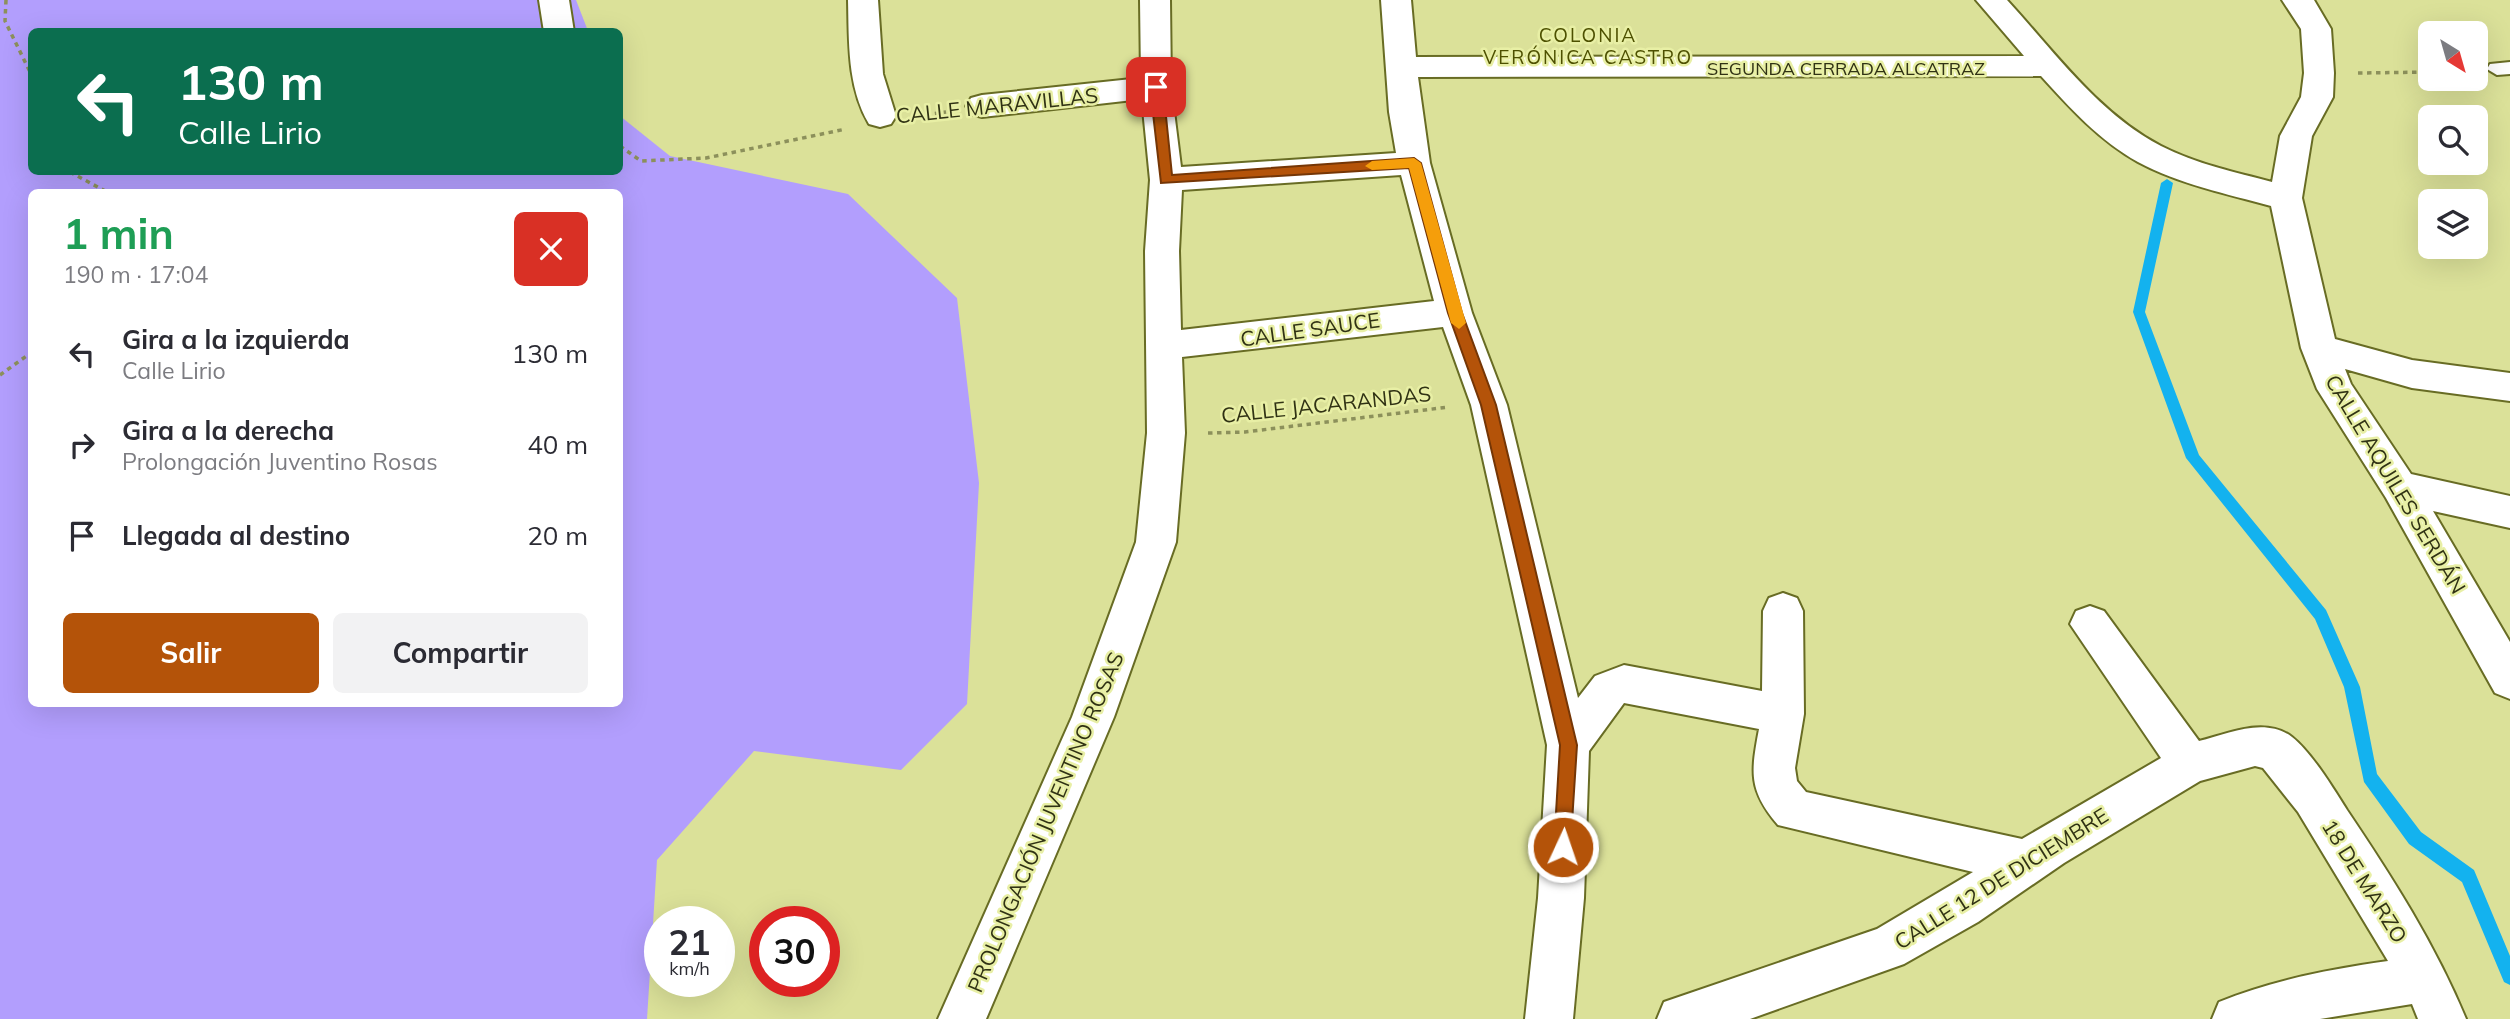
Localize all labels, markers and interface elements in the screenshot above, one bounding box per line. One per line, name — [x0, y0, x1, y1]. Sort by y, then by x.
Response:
north arrow — [2418, 21, 2488, 91]
map controls — [2418, 21, 2488, 259]
district label: COLONIA VERÓNICA CASTRO — [1483, 23, 1693, 69]
text: 130 m — [178, 51, 324, 112]
icon: left — [63, 56, 154, 147]
pin — [1126, 57, 1186, 117]
street label: SEGUNDA CERRADA ALCATRAZ — [1707, 57, 1985, 80]
icon: arrive — [1137, 68, 1175, 106]
street label: CALLE MARAVILLAS — [895, 81, 1099, 129]
button: search — [2418, 105, 2488, 175]
text: Calle Lirio — [178, 112, 322, 152]
button: layers — [2418, 189, 2488, 259]
text: 1 min — [63, 207, 174, 260]
button: close — [514, 212, 588, 286]
text: 190 m · 17:04 — [63, 260, 208, 289]
street label: CALLE SAUCE — [1239, 306, 1381, 352]
text: Gira a la izquierda — [122, 323, 350, 356]
icon: left — [63, 335, 101, 373]
text: 130 m — [512, 337, 588, 370]
text: Calle Lirio — [122, 356, 226, 385]
street label: CALLE AQUILES SERDÁN — [2320, 370, 2472, 598]
street label: CALLE JACARANDAS — [1220, 380, 1432, 428]
text: Gira a la derecha — [122, 414, 334, 447]
icon: right — [63, 426, 101, 464]
text: 40 m — [527, 428, 588, 461]
text: Prolongación Juventino Rosas — [122, 447, 438, 476]
icon: arrive — [63, 517, 101, 555]
text: Llegada al destino — [122, 519, 350, 552]
text: 20 m — [527, 519, 588, 552]
button: Salir — [63, 613, 319, 693]
button: Compartir — [333, 613, 588, 693]
street label: PROLONGACIÓN JUVENTINO ROSAS — [961, 648, 1129, 996]
street label: CALLE 12 DE DICIEMBRE — [1889, 802, 2113, 954]
position arrow — [1526, 810, 1600, 884]
street label: 18 DE MARZO — [2317, 814, 2413, 948]
speed limit sign: 30 — [749, 906, 840, 997]
text: 21 — [668, 920, 711, 964]
text: km/h — [669, 957, 710, 980]

